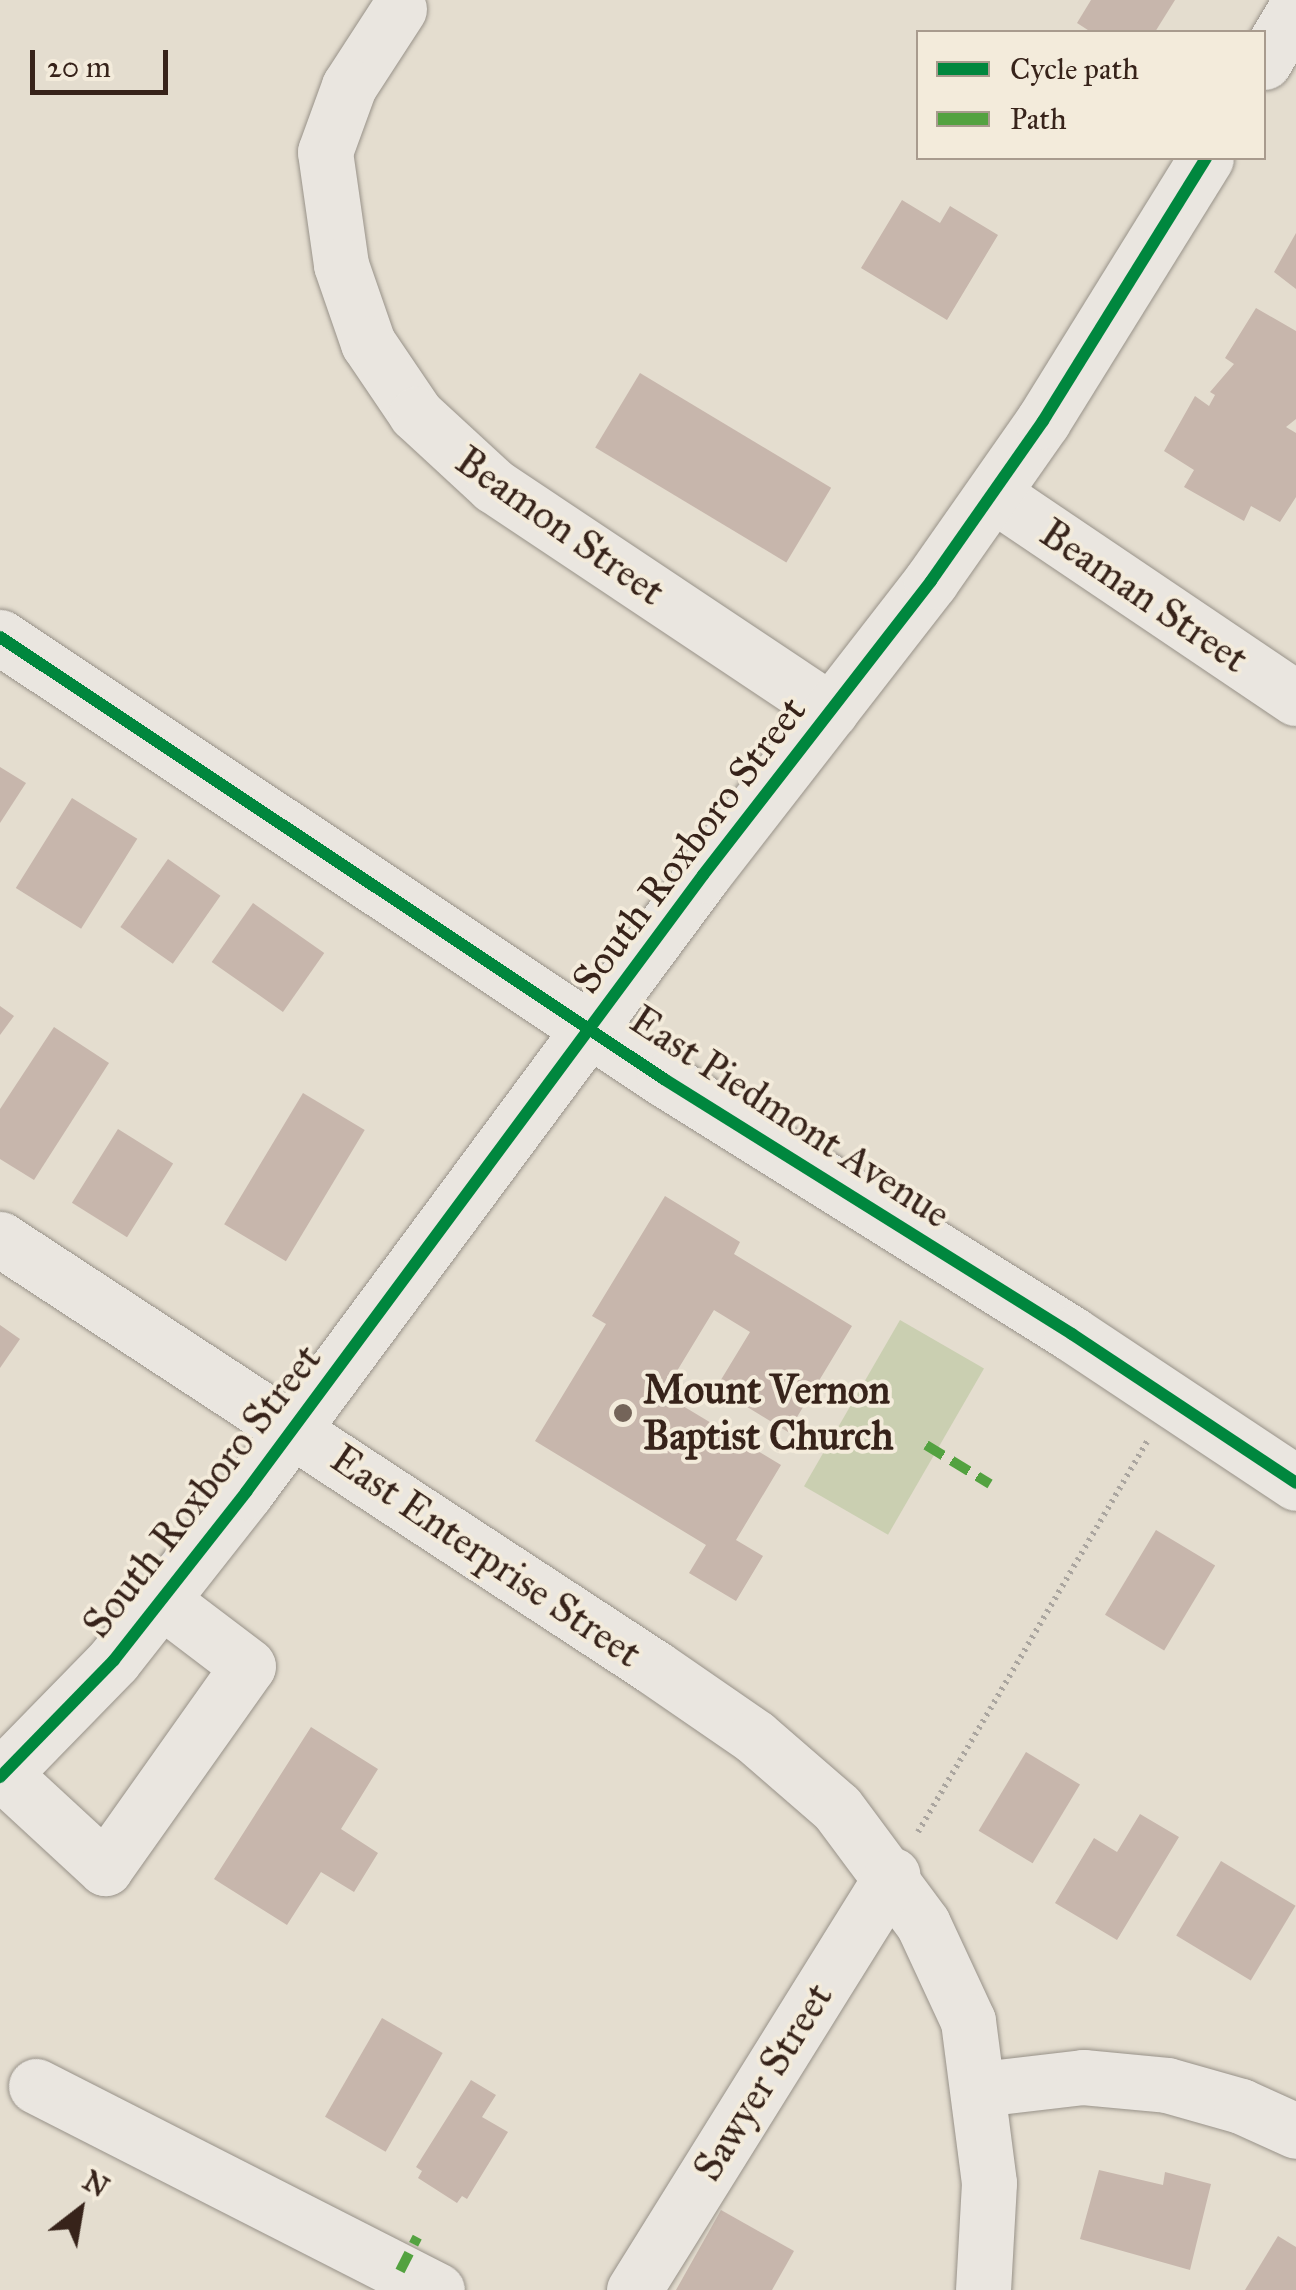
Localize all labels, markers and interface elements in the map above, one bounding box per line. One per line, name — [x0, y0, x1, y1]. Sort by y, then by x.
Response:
scale bar — [35, 30, 172, 92]
legend — [916, 30, 1266, 160]
text: 20 m — [47, 49, 111, 85]
text: Cycle path — [1010, 51, 1139, 87]
text: Path — [1010, 101, 1067, 137]
street label: Beamon Street — [446, 436, 674, 616]
street label: Beaman Street — [1031, 509, 1257, 683]
street label: South Roxboro Street — [562, 687, 816, 1003]
street label: East Piedmont Avenue — [621, 996, 959, 1238]
street label: South Roxboro Street — [73, 1335, 331, 1647]
place label: Mount Vernon Baptist Church — [643, 1366, 893, 1460]
marker: Mount Vernon Baptist Church — [612, 1402, 634, 1424]
street label: East Enterprise Street — [322, 1434, 650, 1678]
street label: Sawyer Street — [683, 1974, 843, 2190]
north arrow — [30, 2160, 130, 2260]
text: N — [77, 2163, 115, 2205]

